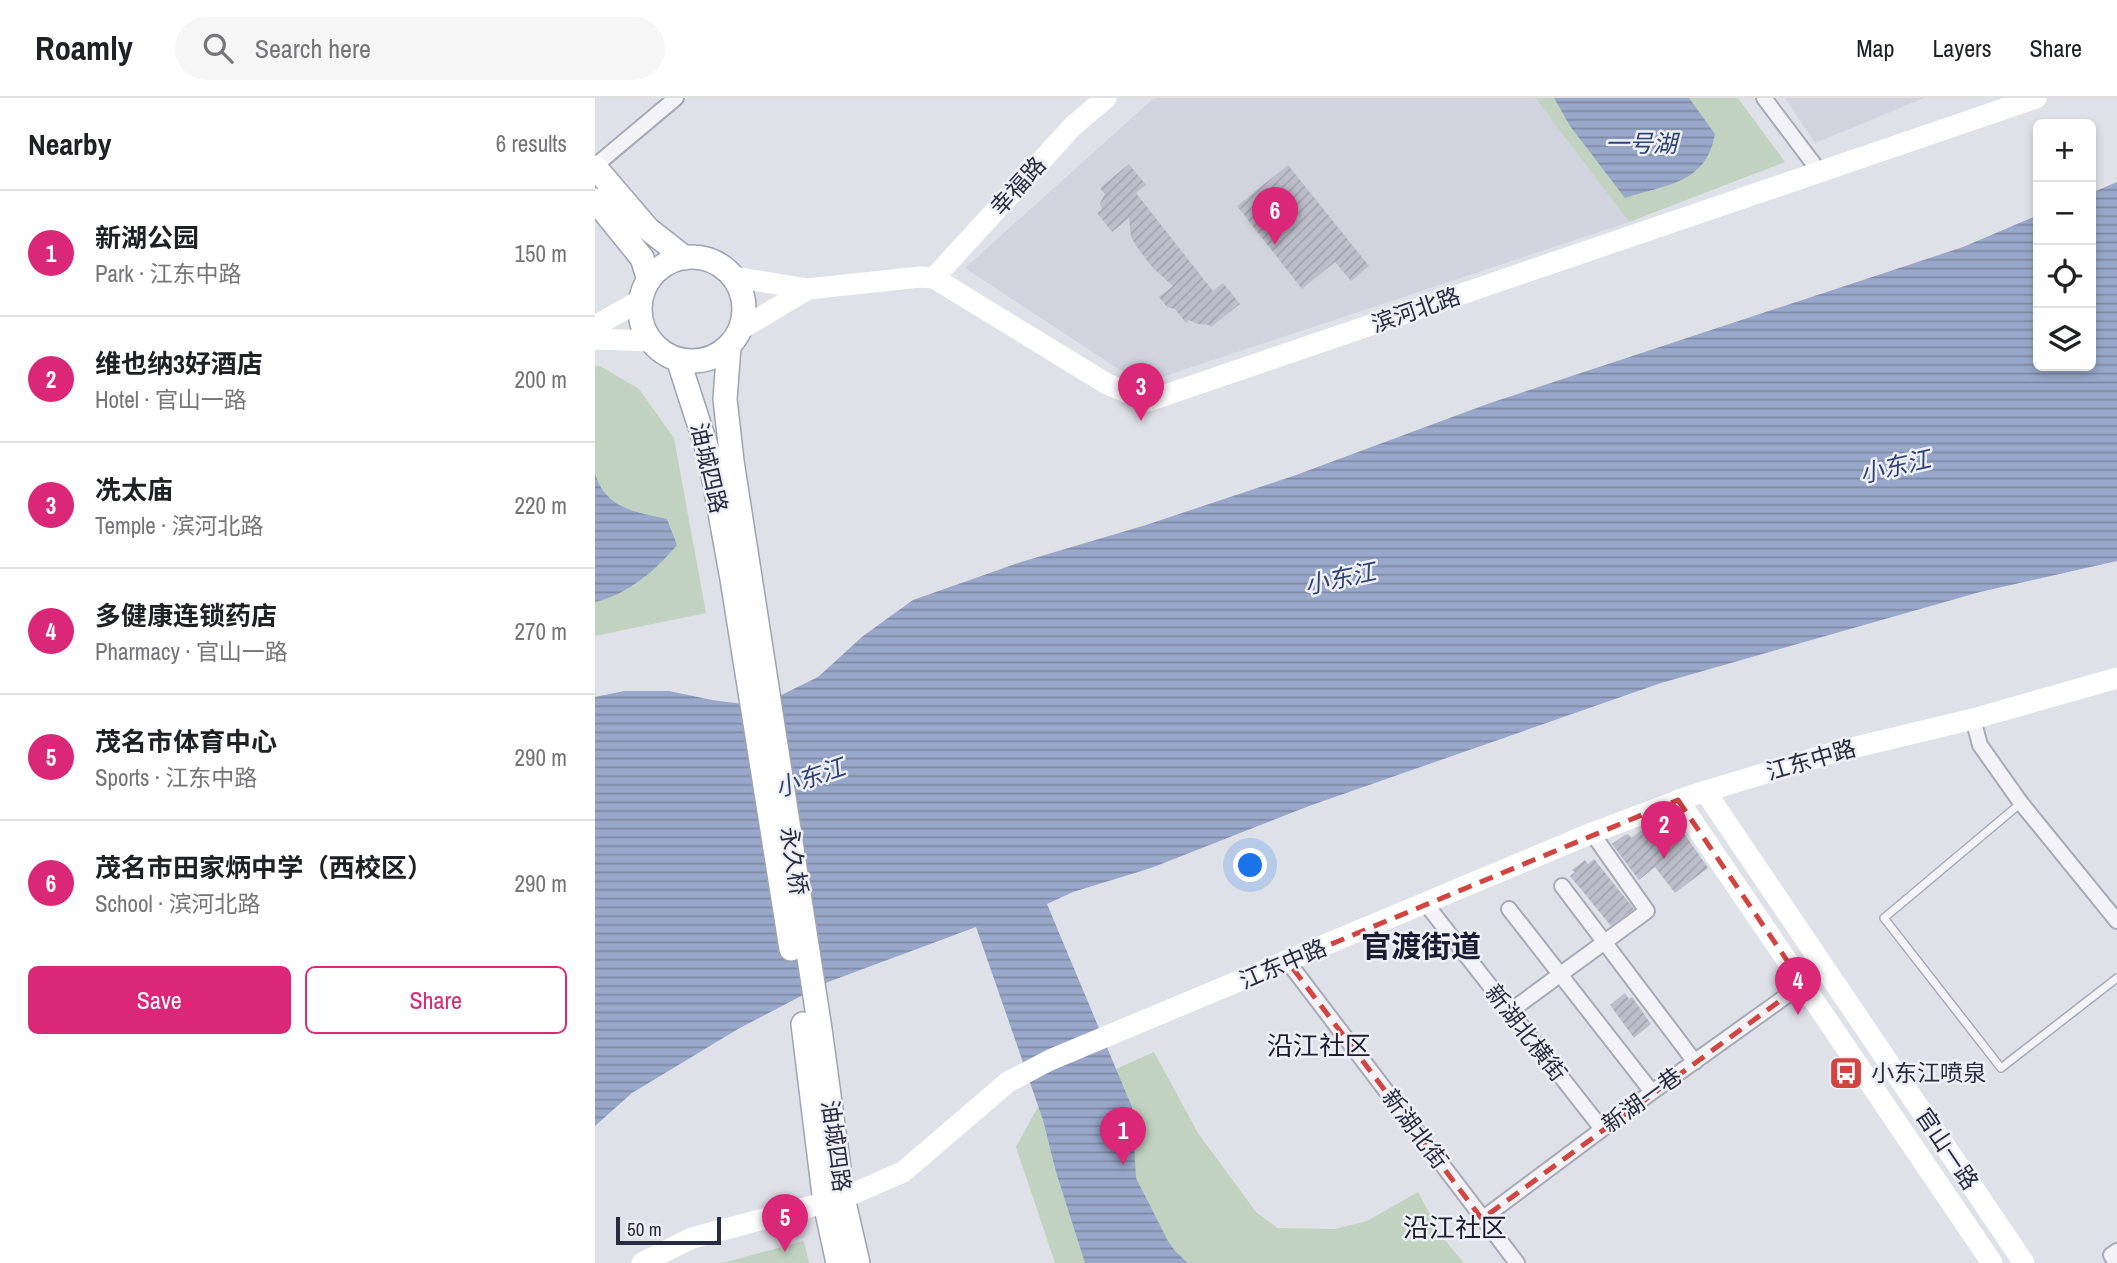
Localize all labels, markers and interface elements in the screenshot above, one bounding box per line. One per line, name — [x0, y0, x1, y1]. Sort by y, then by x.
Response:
search box — [175, 17, 665, 80]
text: Roamly — [35, 26, 133, 70]
icon: search — [199, 29, 237, 67]
text: Search here — [255, 31, 371, 66]
text: Map — [1856, 32, 1894, 64]
text: Layers — [1932, 32, 1991, 64]
text: Share — [2029, 32, 2082, 64]
map controls — [2033, 119, 2096, 371]
button: + — [2033, 119, 2096, 182]
text: Nearby — [28, 124, 111, 164]
water label: 一号湖 — [1605, 127, 1681, 159]
text: 6 results — [496, 128, 567, 159]
street label: 幸福路 — [983, 150, 1052, 222]
button: − — [2033, 182, 2096, 245]
pin: 6 — [1252, 187, 1298, 245]
text: 新湖公园 — [95, 220, 199, 255]
text: 1 — [46, 238, 56, 269]
text: 150 m — [515, 238, 567, 269]
button: locate — [2033, 245, 2096, 308]
text: Park · 江东中路 — [95, 258, 242, 289]
street label: 滨河北路 — [1367, 280, 1464, 339]
button: layers — [2033, 308, 2096, 371]
text: 维也纳3好酒店 — [95, 346, 263, 381]
pin: 3 — [1118, 363, 1164, 421]
text: 2 — [46, 364, 56, 395]
text: 200 m — [515, 364, 567, 395]
text: Hotel · 官山一路 — [95, 384, 247, 415]
street label: 油城四路 — [684, 420, 735, 516]
water label: 小东江 — [1856, 442, 1936, 490]
text: 冼太庙 — [95, 472, 173, 507]
text: 3 — [46, 490, 56, 521]
text: 220 m — [515, 490, 567, 521]
text: Temple · 滨河北路 — [95, 510, 264, 541]
water label: 小东江 — [1301, 554, 1381, 601]
text: 多健康连锁药店 — [95, 598, 277, 633]
text: 4 — [46, 616, 56, 647]
text: 270 m — [515, 616, 567, 647]
text: Pharmacy · 官山一路 — [95, 636, 288, 667]
text: 茂名市体育中心 — [95, 724, 277, 759]
street label: 江东中路 — [1762, 732, 1859, 787]
text: 5 — [46, 742, 56, 773]
text: 290 m — [515, 742, 567, 773]
water label: 小东江 — [770, 749, 852, 804]
text: Sports · 江东中路 — [95, 762, 257, 793]
pin: 2 — [1641, 801, 1687, 859]
street label: 永久桥 — [774, 824, 815, 897]
your location — [1233, 848, 1267, 882]
text: 茂名市田家炳中学（西校区） — [95, 850, 433, 885]
text: 6 — [46, 868, 56, 899]
text: 290 m — [515, 868, 567, 899]
text: School · 滨河北路 — [95, 888, 260, 919]
district label: 官渡街道 — [1361, 926, 1481, 966]
street label: 江东中路 — [1234, 931, 1331, 996]
pin: 4 — [1775, 957, 1821, 1015]
button: Save — [28, 966, 291, 1034]
button: Share — [305, 966, 567, 1034]
street label: 新湖北横街 — [1479, 978, 1574, 1088]
district label: 沿江社区 — [1267, 1028, 1371, 1063]
bus stop icon: 小东江喷泉 — [1827, 1054, 1865, 1092]
place label: 小东江喷泉 — [1871, 1057, 1986, 1088]
street label: 新湖一巷 — [1595, 1060, 1688, 1139]
street label: 新湖北街 — [1375, 1083, 1455, 1175]
street label: 油城四路 — [815, 1098, 858, 1194]
street label: 官山一路 — [1909, 1102, 1986, 1196]
pin: 1 — [1100, 1107, 1146, 1165]
pin: 5 — [762, 1194, 808, 1252]
district label: 沿江社区 — [1403, 1210, 1507, 1245]
scale bar — [616, 1214, 721, 1246]
text: 50 m — [627, 1216, 662, 1242]

